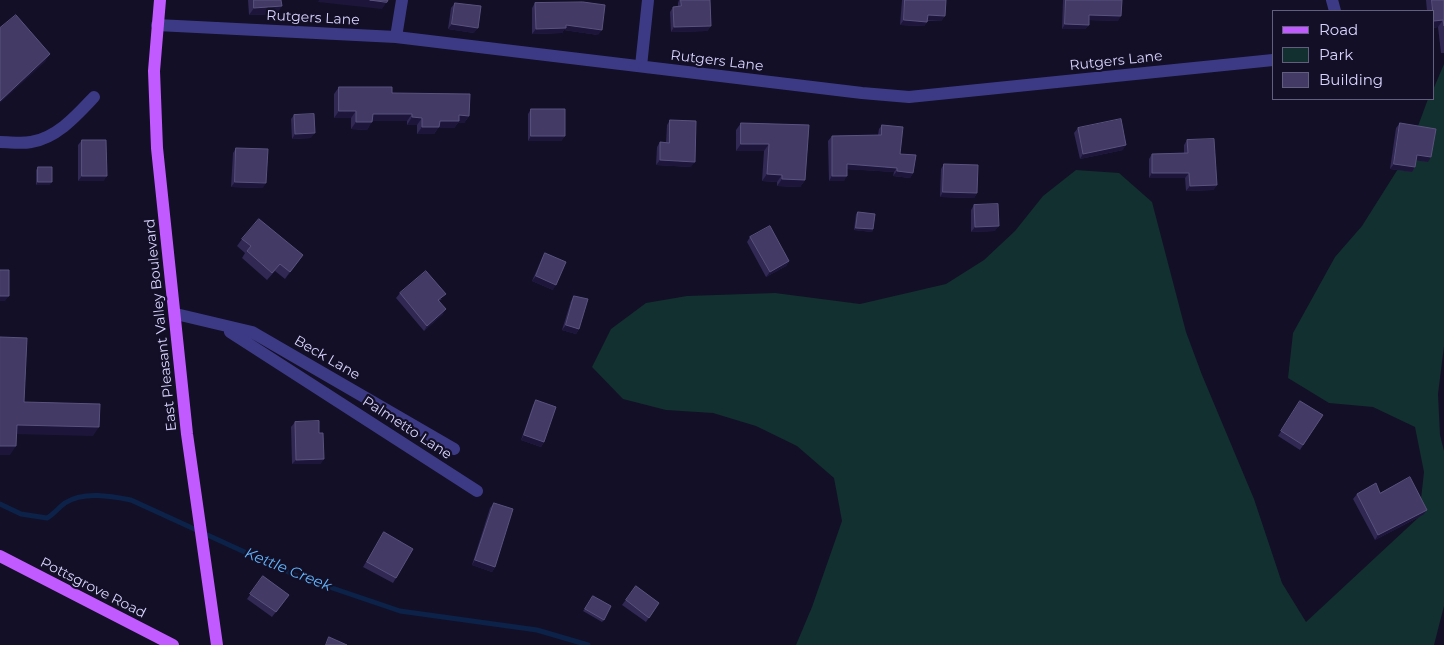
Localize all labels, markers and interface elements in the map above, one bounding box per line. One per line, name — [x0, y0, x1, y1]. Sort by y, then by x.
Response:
street label: Rutgers Lane — [266, 7, 360, 29]
legend — [1272, 10, 1434, 100]
text: Road — [1319, 20, 1358, 39]
text: Park — [1319, 45, 1353, 64]
street label: Rutgers Lane — [670, 47, 764, 75]
street label: Rutgers Lane — [1069, 48, 1163, 74]
text: Building — [1319, 70, 1383, 89]
street label: East Pleasant Valley Boulevard — [141, 218, 181, 432]
street label: Beck Lane — [291, 332, 363, 384]
street label: Palmetto Lane — [359, 393, 455, 463]
water label: Kettle Creek — [242, 544, 334, 596]
street label: Pottsgrove Road — [37, 554, 149, 622]

